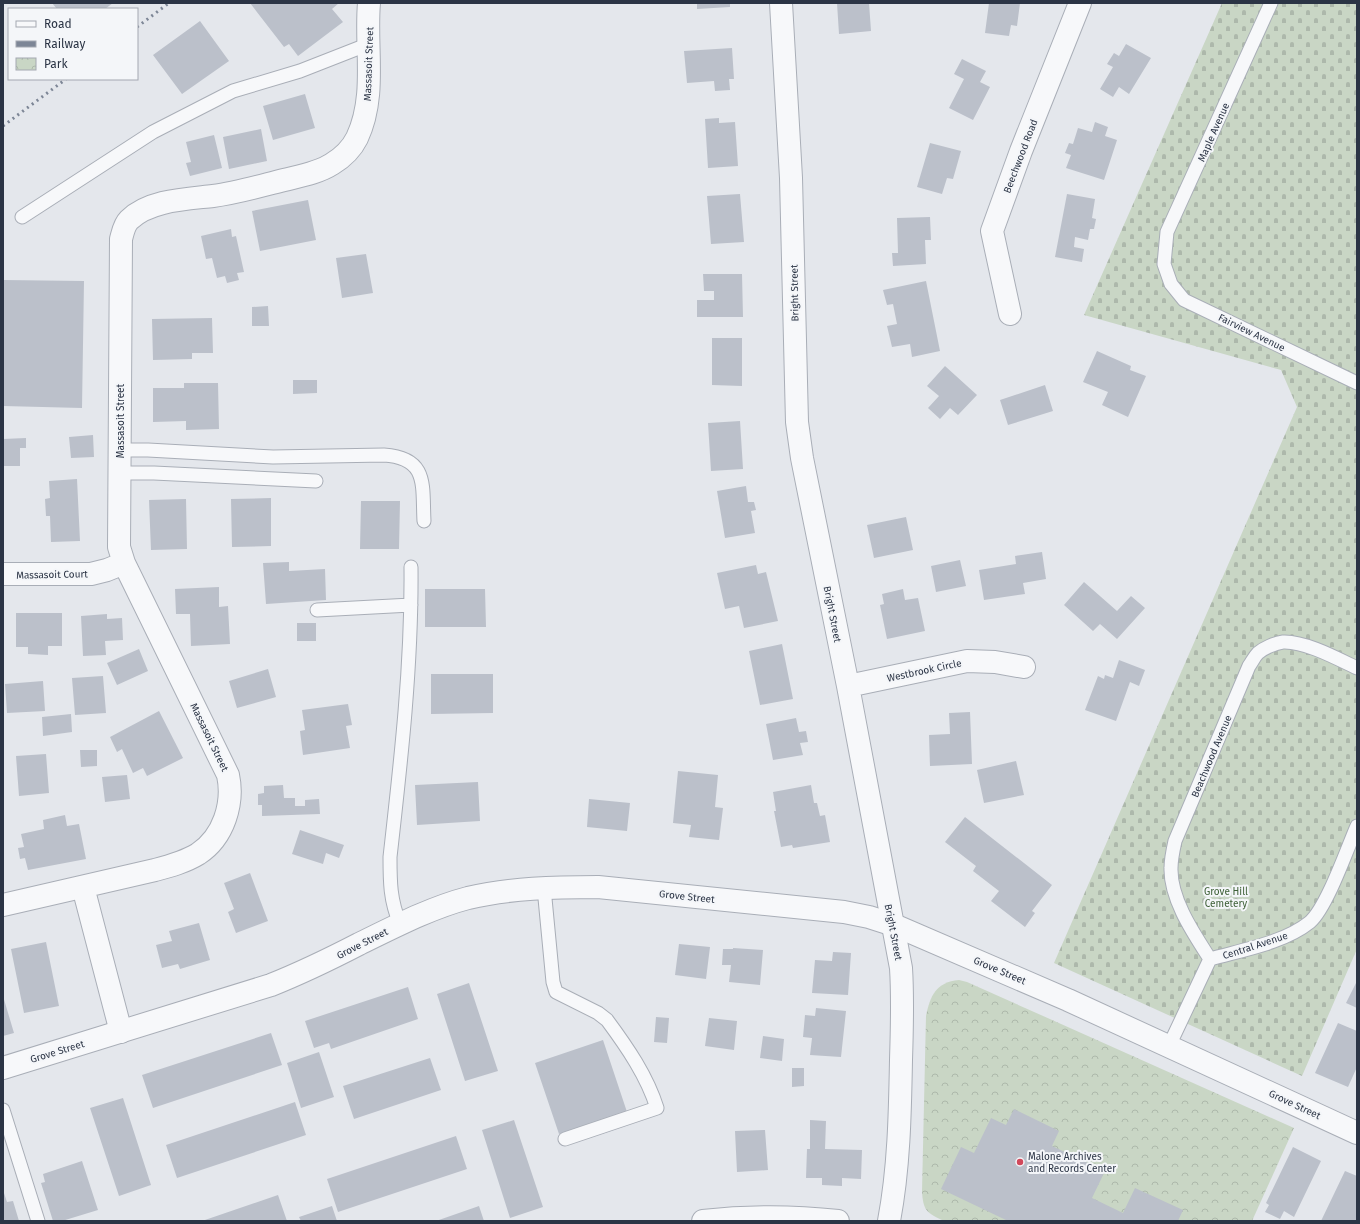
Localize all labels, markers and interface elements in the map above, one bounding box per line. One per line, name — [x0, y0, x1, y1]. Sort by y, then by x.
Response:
legend — [8, 8, 138, 80]
text: Road — [44, 17, 72, 31]
street label: Massasoit Street — [362, 26, 376, 101]
text: Railway — [44, 37, 85, 51]
text: Park — [44, 57, 68, 71]
street label: Maple Avenue — [1196, 101, 1232, 164]
street label: Beechwood Road — [1001, 118, 1041, 195]
street label: Bright Street — [788, 264, 801, 322]
street label: Fairview Avenue — [1216, 312, 1287, 354]
street label: Massasoit Street — [115, 383, 127, 458]
street label: Massasoit Court — [16, 568, 88, 582]
street label: Bright Street — [821, 585, 843, 644]
street label: Westbrook Circle — [886, 657, 963, 685]
street label: Massasoit Street — [187, 701, 231, 774]
street label: Beachwood Avenue — [1189, 713, 1235, 799]
park label: Grove Hill Cemetery — [1204, 886, 1248, 910]
street label: Grove Street — [659, 888, 716, 906]
street label: Bright Street — [882, 903, 904, 962]
street label: Grove Street — [335, 926, 390, 962]
street label: Central Avenue — [1221, 930, 1289, 962]
street label: Grove Street — [972, 954, 1028, 987]
street label: Grove Street — [29, 1038, 86, 1066]
street label: Grove Street — [1267, 1088, 1323, 1122]
place label: Malone Archives and Records Center — [1028, 1151, 1116, 1175]
marker: Malone Archives and Records Center — [1015, 1157, 1025, 1167]

